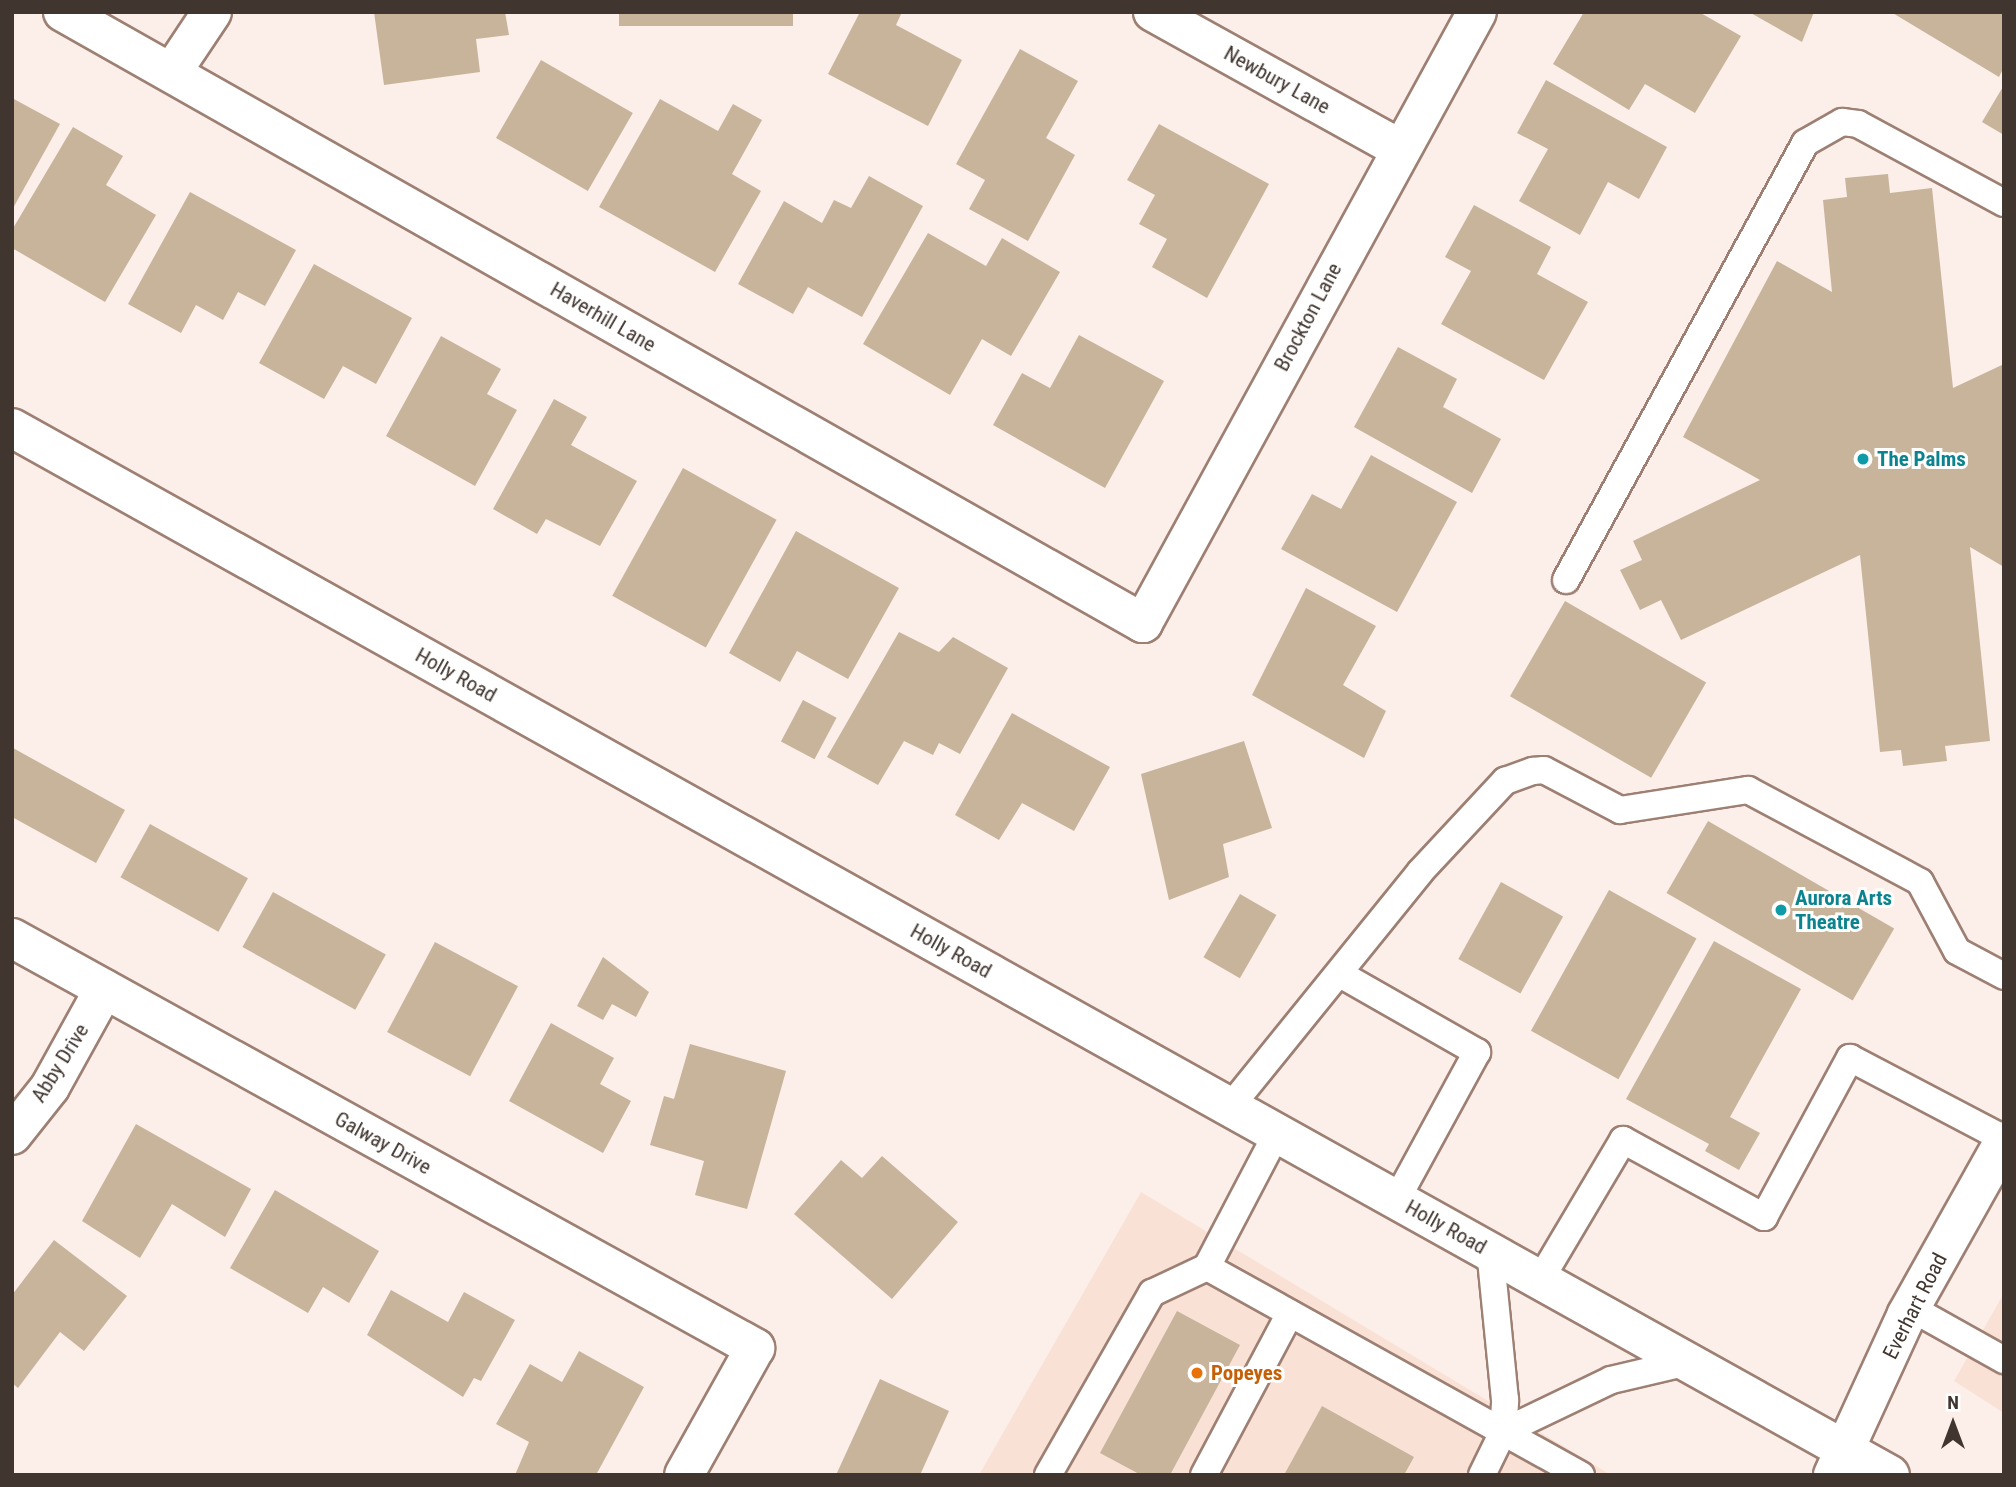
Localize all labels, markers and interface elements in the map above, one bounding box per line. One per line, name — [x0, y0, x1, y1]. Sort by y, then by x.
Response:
street label: Newbury Lane — [1220, 41, 1334, 119]
street label: Brockton Lane — [1269, 259, 1347, 375]
street label: Haverhill Lane — [546, 277, 660, 357]
place label: The Palms — [1877, 446, 1966, 472]
marker: The Palms — [1855, 451, 1871, 467]
street label: Holly Road — [411, 642, 501, 708]
place label: Aurora Arts Theatre — [1795, 885, 1892, 935]
marker: Aurora Arts Theatre — [1773, 902, 1789, 918]
street label: Holly Road — [906, 918, 996, 984]
street label: Abby Drive — [26, 1019, 94, 1107]
street label: Galway Drive — [330, 1106, 436, 1180]
street label: Holly Road — [1401, 1194, 1491, 1260]
street label: Everhart Road — [1878, 1249, 1952, 1363]
place label: Popeyes — [1211, 1360, 1282, 1386]
marker: Popeyes — [1189, 1365, 1205, 1381]
north arrow — [1918, 1389, 1988, 1459]
text: N — [1947, 1391, 1959, 1414]

